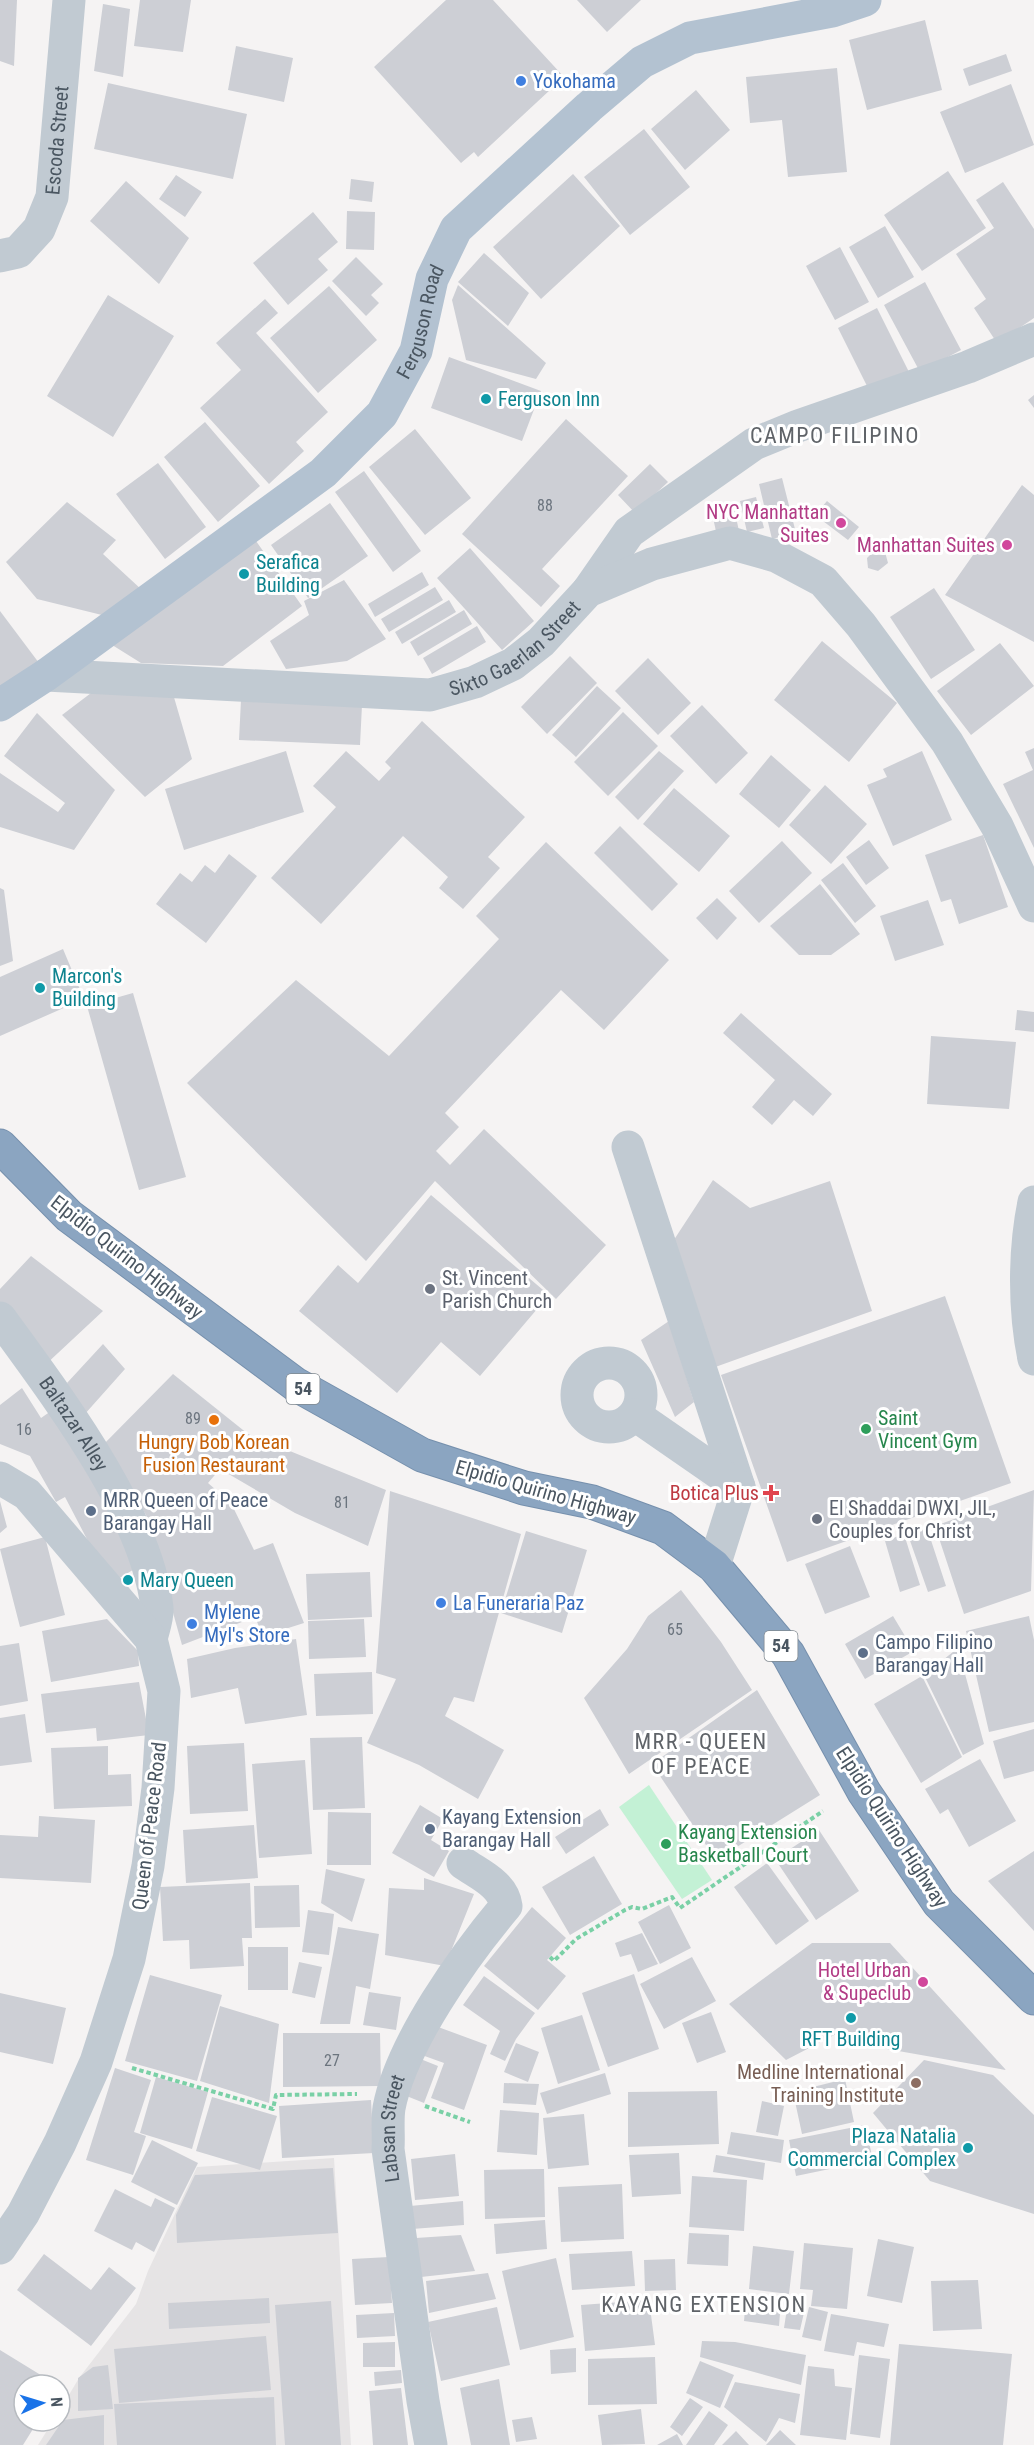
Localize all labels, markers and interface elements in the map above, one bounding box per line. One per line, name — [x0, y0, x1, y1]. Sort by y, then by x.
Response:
place label: Yokohama — [533, 69, 616, 93]
marker: Yokohama — [514, 74, 528, 88]
street label: Escoda Street — [40, 85, 74, 196]
street label: Ferguson Road — [391, 261, 449, 383]
place label: Ferguson Inn — [498, 387, 600, 411]
marker: Ferguson Inn — [479, 392, 493, 406]
district label: CAMPO FILIPINO — [750, 423, 920, 448]
house number: 88 — [537, 496, 553, 515]
place label: NYC Manhattan Suites — [706, 500, 829, 547]
marker: NYC Manhattan Suites — [834, 516, 848, 530]
place label: Manhattan Suites — [857, 533, 995, 557]
marker: Manhattan Suites — [1000, 538, 1014, 552]
place label: Serafica Building — [256, 550, 320, 597]
marker: Serafica Building — [237, 567, 251, 581]
street label: Sixto Gaerlan Street — [446, 595, 585, 701]
place label: Marcon's Building — [52, 964, 122, 1011]
marker: Marcon's Building — [33, 981, 47, 995]
street label: Elpidio Quirino Highway — [46, 1190, 208, 1324]
place label: St. Vincent Parish Church — [442, 1266, 552, 1313]
marker: St. Vincent Parish Church — [423, 1282, 437, 1296]
street label: Baltazar Alley — [34, 1372, 114, 1475]
road number: 54 — [286, 1374, 320, 1404]
place label: Saint Vincent Gym — [878, 1406, 978, 1453]
house number: 89 — [185, 1409, 201, 1428]
marker: Hungry Bob Korean Fusion Restaurant — [207, 1413, 221, 1427]
house number: 16 — [16, 1420, 32, 1439]
marker: Saint Vincent Gym — [859, 1422, 873, 1436]
place label: Hungry Bob Korean Fusion Restaurant — [138, 1430, 290, 1477]
street label: Elpidio Quirino Highway — [453, 1455, 639, 1529]
place label: Botica Plus — [670, 1481, 759, 1505]
marker: Botica Plus — [764, 1486, 778, 1500]
place label: MRR Queen of Peace Barangay Hall — [103, 1488, 268, 1535]
house number: 81 — [334, 1493, 350, 1512]
place label: El Shaddai DWXI, JIL, Couples for Christ — [829, 1496, 996, 1543]
marker: MRR Queen of Peace Barangay Hall — [84, 1504, 98, 1518]
marker: El Shaddai DWXI, JIL, Couples for Christ — [810, 1512, 824, 1526]
place label: Mary Queen — [140, 1568, 234, 1592]
marker: Mary Queen — [121, 1573, 135, 1587]
place label: La Funeraria Paz — [453, 1591, 584, 1615]
marker: La Funeraria Paz — [434, 1596, 448, 1610]
place label: Mylene Myl's Store — [204, 1600, 290, 1647]
marker: Mylene Myl's Store — [185, 1617, 199, 1631]
house number: 65 — [667, 1620, 683, 1639]
place label: Campo Filipino Barangay Hall — [875, 1630, 993, 1677]
road number: 54 — [764, 1631, 798, 1661]
marker: Campo Filipino Barangay Hall — [856, 1646, 870, 1660]
district label: MRR - QUEEN OF PEACE — [634, 1729, 768, 1779]
street label: Queen of Peace Road — [127, 1741, 171, 1911]
street label: Elpidio Quirino Highway — [831, 1742, 953, 1912]
place label: Kayang Extension Barangay Hall — [442, 1805, 581, 1852]
place label: Kayang Extension Basketball Court — [678, 1820, 817, 1867]
marker: Kayang Extension Barangay Hall — [423, 1822, 437, 1836]
marker: Kayang Extension Basketball Court — [659, 1837, 673, 1851]
place label: Hotel Urban & Supeclub — [818, 1958, 911, 2005]
marker: Hotel Urban & Supeclub — [916, 1975, 930, 1989]
marker: RFT Building — [844, 2011, 858, 2025]
place label: RFT Building — [802, 2027, 900, 2051]
house number: 27 — [324, 2051, 340, 2070]
place label: Medline International Training Institute — [737, 2060, 904, 2107]
street label: Labsan Street — [375, 2071, 410, 2184]
marker: Medline International Training Institute — [909, 2076, 923, 2090]
place label: Plaza Natalia Commercial Complex — [788, 2124, 956, 2171]
marker: Plaza Natalia Commercial Complex — [961, 2141, 975, 2155]
district label: KAYANG EXTENSION — [601, 2292, 807, 2317]
north arrow — [12, 2373, 72, 2433]
text: N — [47, 2396, 66, 2408]

